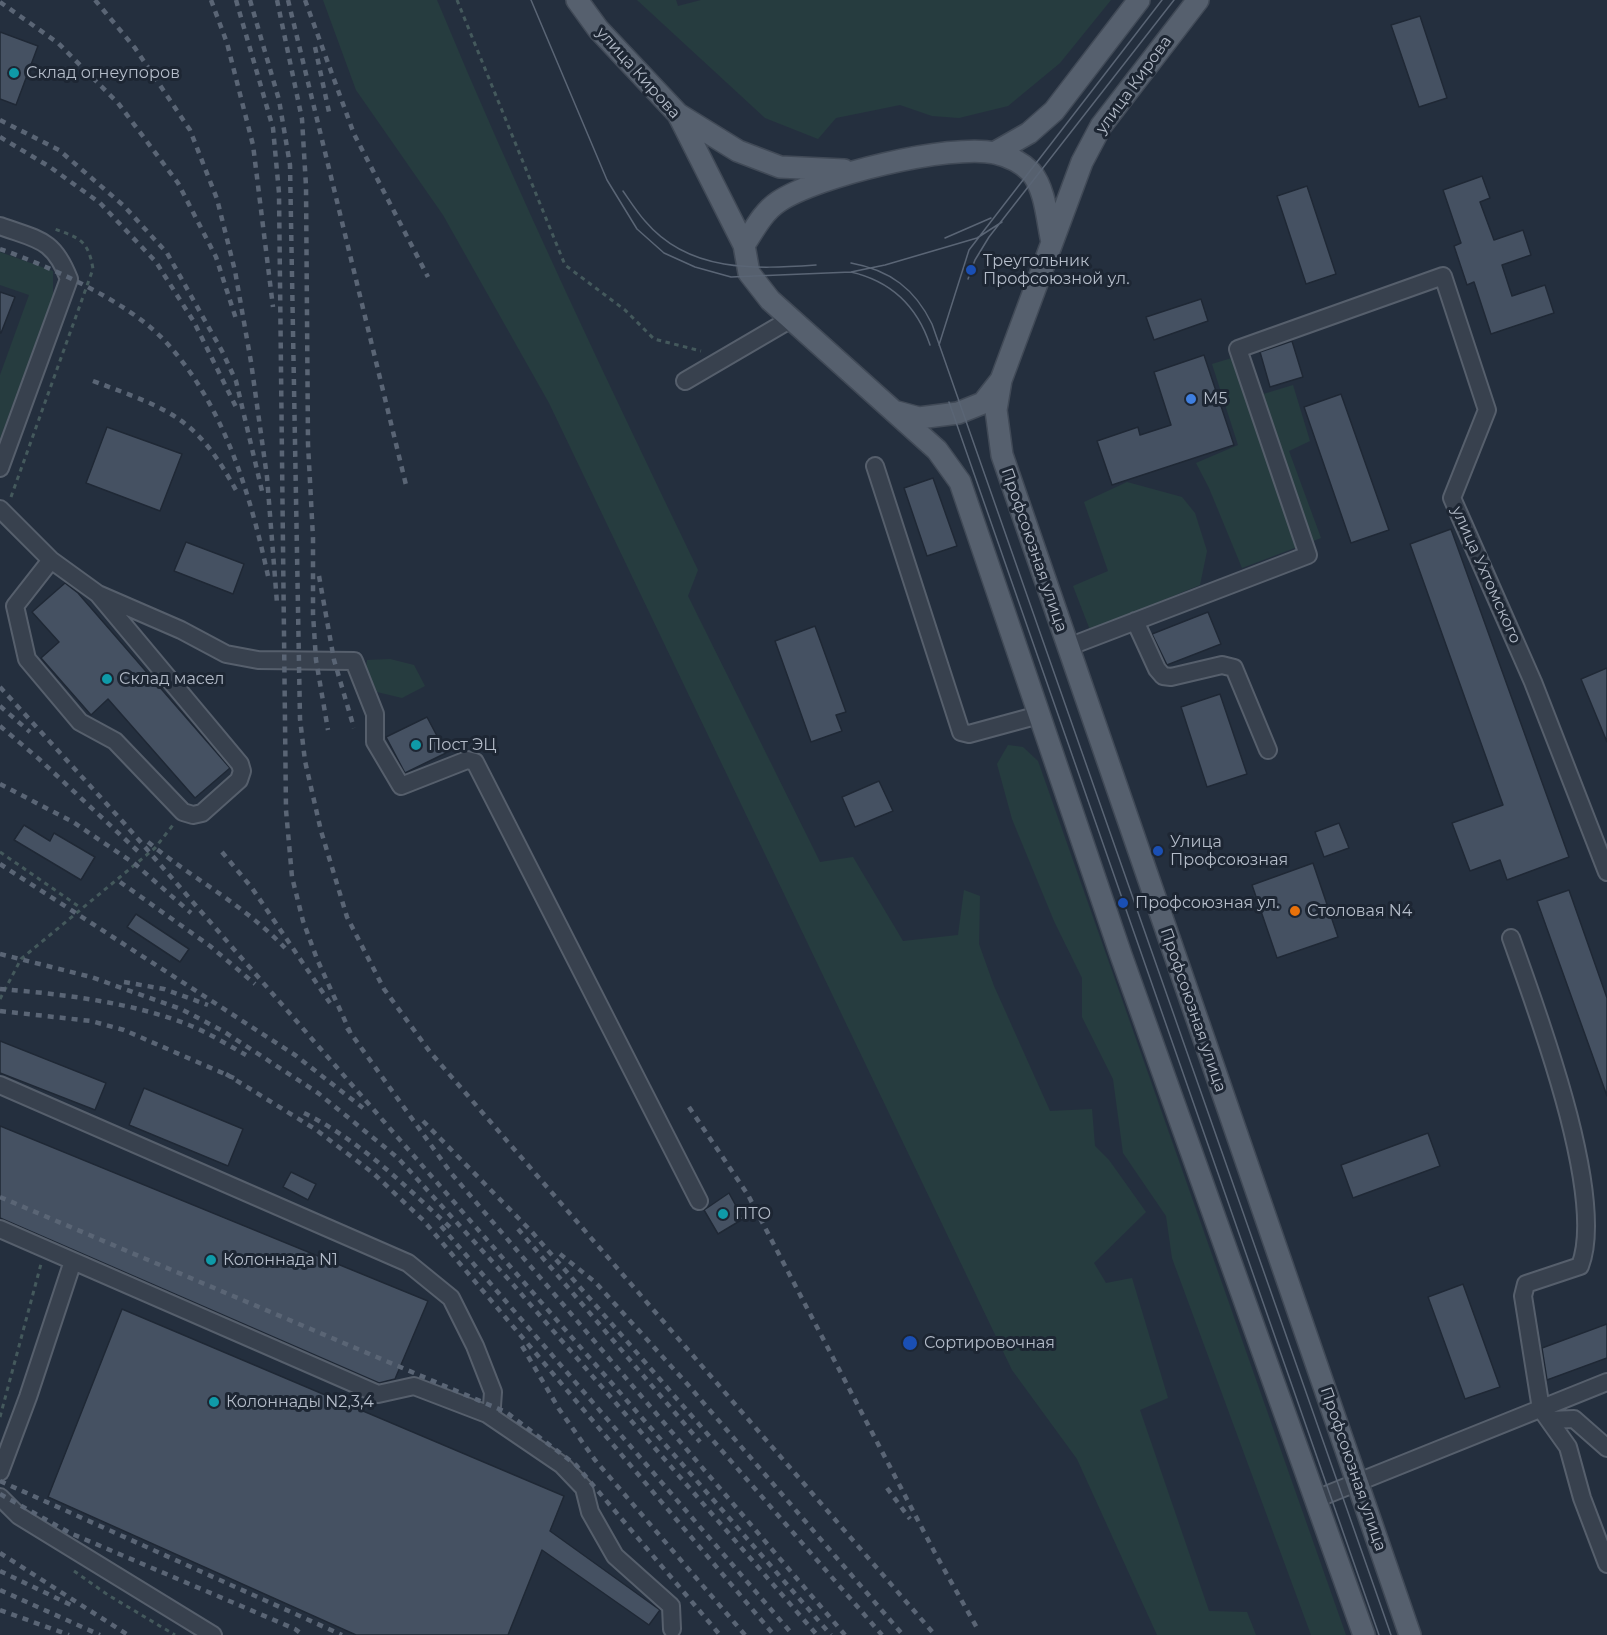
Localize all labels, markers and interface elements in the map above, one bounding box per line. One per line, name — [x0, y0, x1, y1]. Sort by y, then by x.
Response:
street label: улица Кирова — [592, 23, 684, 123]
street label: улица Кирова — [1092, 32, 1176, 138]
place label: Склад огнеупоров — [26, 63, 180, 83]
marker: Склад огнеупоров — [7, 66, 21, 80]
place label: Треугольник Профсоюзной ул. — [983, 251, 1130, 289]
marker: Треугольник Профсоюзной ул. — [964, 263, 978, 277]
place label: М5 — [1203, 389, 1227, 409]
marker: М5 — [1184, 392, 1198, 406]
street label: Профсоюзная улица — [997, 465, 1071, 635]
street label: улица Ухтомского — [1447, 503, 1525, 647]
place label: Склад масел — [119, 669, 224, 689]
marker: Склад масел — [100, 672, 114, 686]
place label: Пост ЭЦ — [428, 735, 497, 755]
marker: Пост ЭЦ — [409, 738, 423, 752]
place label: Улица Профсоюзная — [1170, 832, 1288, 870]
marker: Улица Профсоюзная — [1151, 844, 1165, 858]
place label: Профсоюзная ул. — [1135, 893, 1279, 913]
marker: Профсоюзная ул. — [1116, 896, 1130, 910]
place label: Столовая N4 — [1307, 901, 1412, 921]
marker: Столовая N4 — [1288, 904, 1302, 918]
street label: Профсоюзная улица — [1156, 925, 1230, 1095]
place label: ПТО — [735, 1204, 771, 1224]
marker: ПТО — [716, 1207, 730, 1221]
place label: Колоннада N1 — [223, 1250, 338, 1270]
marker: Колоннада N1 — [204, 1253, 218, 1267]
place label: Сортировочная — [924, 1333, 1055, 1353]
marker: Сортировочная — [901, 1334, 919, 1352]
street label: Профсоюзная улица — [1316, 1384, 1390, 1554]
place label: Колоннады N2,3,4 — [226, 1392, 374, 1412]
marker: Колоннады N2,3,4 — [207, 1395, 221, 1409]

